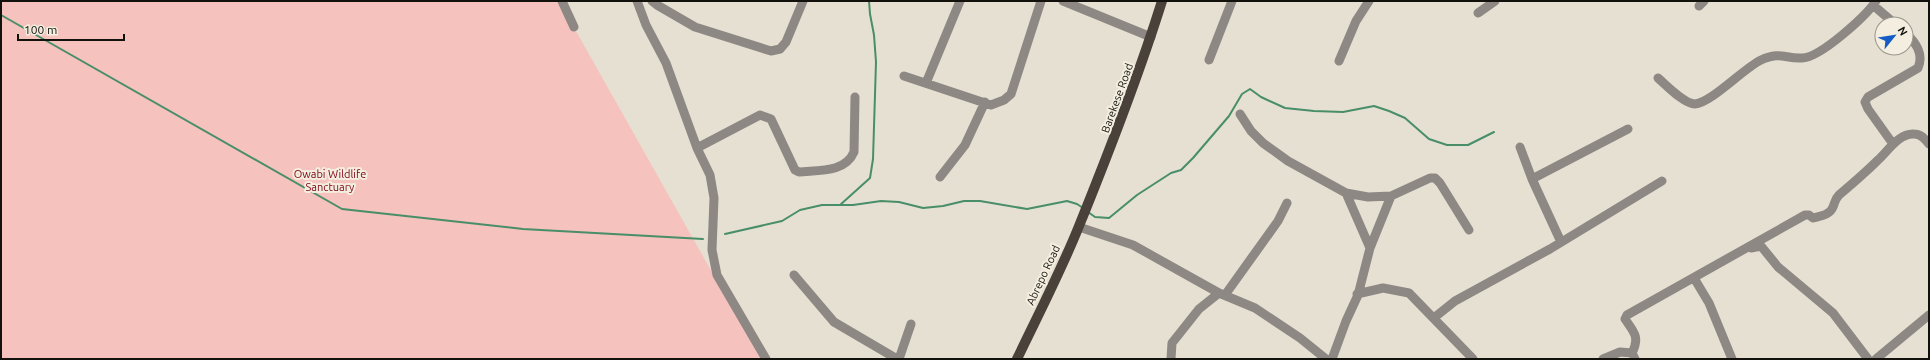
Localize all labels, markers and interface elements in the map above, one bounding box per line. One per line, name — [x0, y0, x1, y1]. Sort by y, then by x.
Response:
scale bar — [18, 16, 124, 42]
north arrow — [1874, 16, 1914, 56]
text: 100 m — [24, 23, 57, 36]
text: N — [1895, 24, 1910, 38]
street label: Barekese Road — [1099, 62, 1135, 134]
park label: Owabi Wildlife Sanctuary — [294, 168, 366, 193]
street label: Abrepo Road — [1024, 243, 1062, 307]

